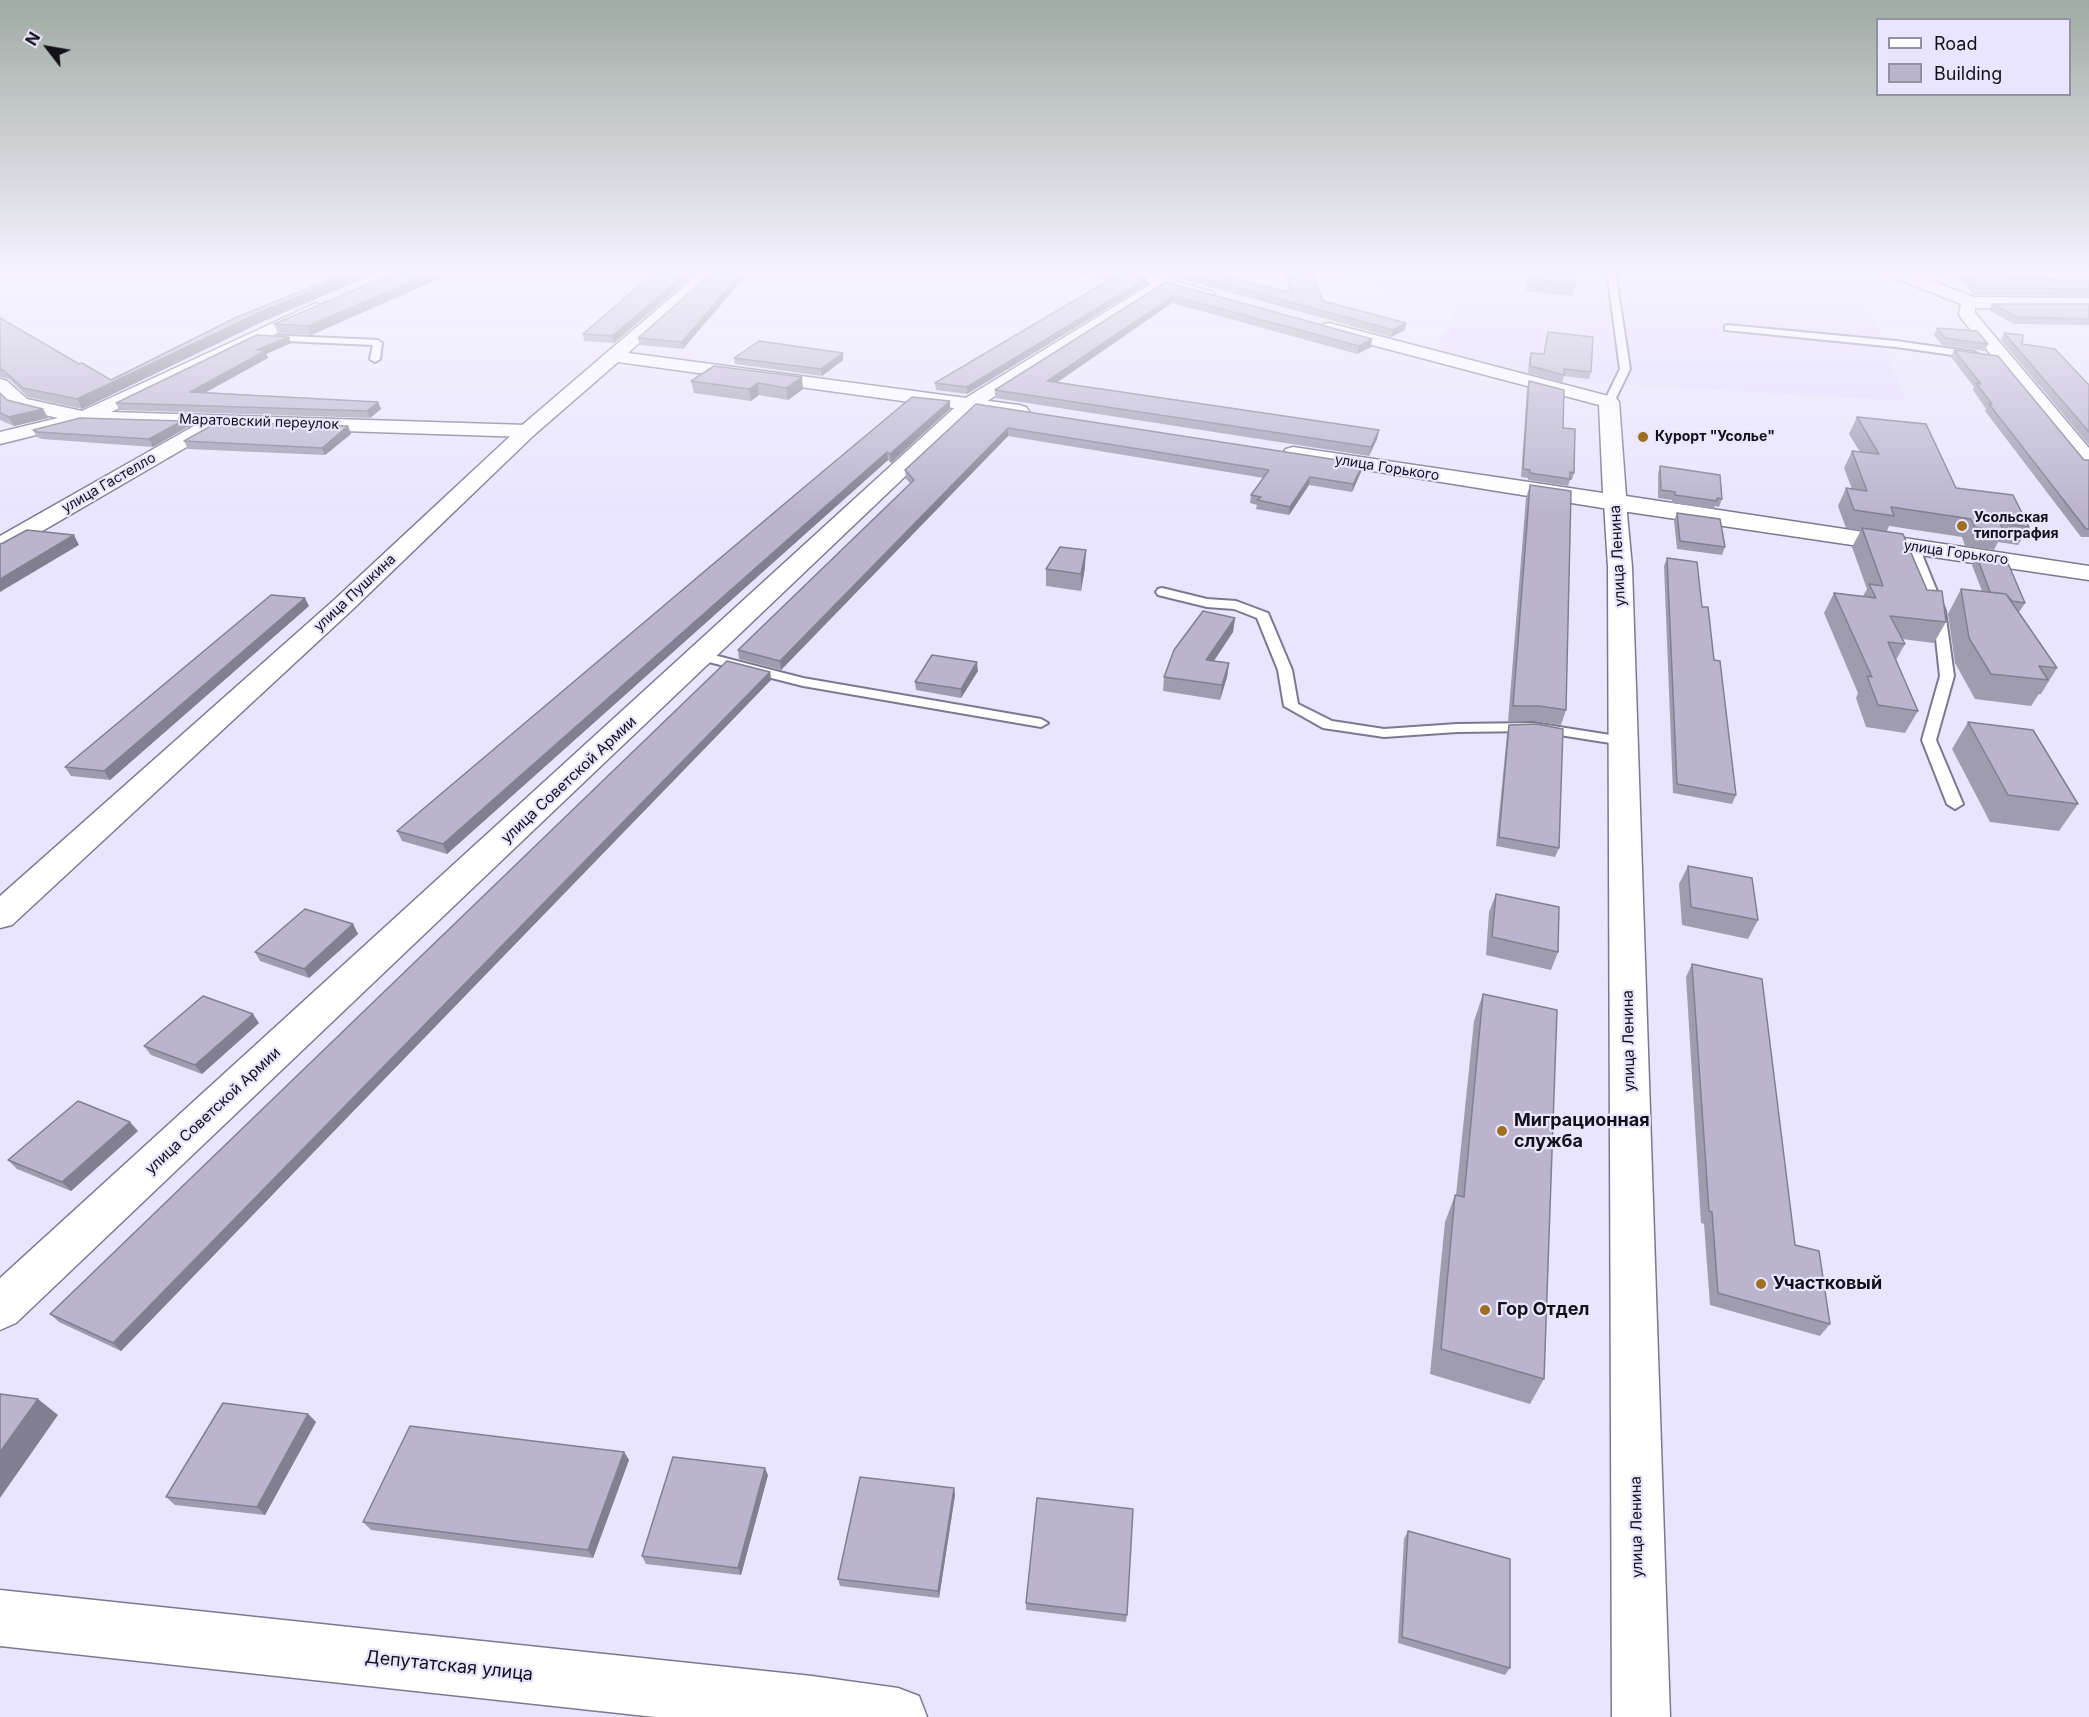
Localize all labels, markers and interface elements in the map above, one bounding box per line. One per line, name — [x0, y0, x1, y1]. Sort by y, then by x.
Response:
north arrow — [18, 18, 78, 78]
legend — [1876, 18, 2071, 96]
text: N — [21, 28, 44, 49]
text: Road — [1934, 33, 1977, 54]
text: Building — [1934, 63, 2002, 84]
street label: Маратовский переулок — [179, 411, 339, 433]
place label: Курорт "Усолье" — [1655, 429, 1775, 445]
marker: Курорт "Усолье" — [1636, 430, 1650, 444]
street label: улица Гастелло — [59, 449, 159, 517]
street label: улица Горького — [1334, 451, 1440, 485]
street label: улица Ленина — [1606, 505, 1630, 607]
place label: Усольская типография — [1974, 510, 2058, 542]
marker: Усольская типография — [1955, 519, 1969, 533]
street label: улица Горького — [1903, 537, 2009, 569]
street label: улица Пушкина — [311, 551, 399, 635]
street label: улица Советской Армии — [498, 713, 640, 847]
street label: улица Ленина — [1619, 990, 1639, 1092]
street label: улица Советской Армии — [142, 1044, 284, 1178]
place label: Миграционная служба — [1514, 1110, 1650, 1152]
marker: Миграционная служба — [1495, 1124, 1509, 1138]
place label: Участковый — [1773, 1273, 1882, 1295]
marker: Участковый — [1754, 1277, 1768, 1291]
place label: Гор Отдел — [1497, 1299, 1589, 1321]
marker: Гор Отдел — [1478, 1303, 1492, 1317]
street label: улица Ленина — [1627, 1476, 1647, 1578]
street label: Депутатская улица — [364, 1646, 534, 1686]

